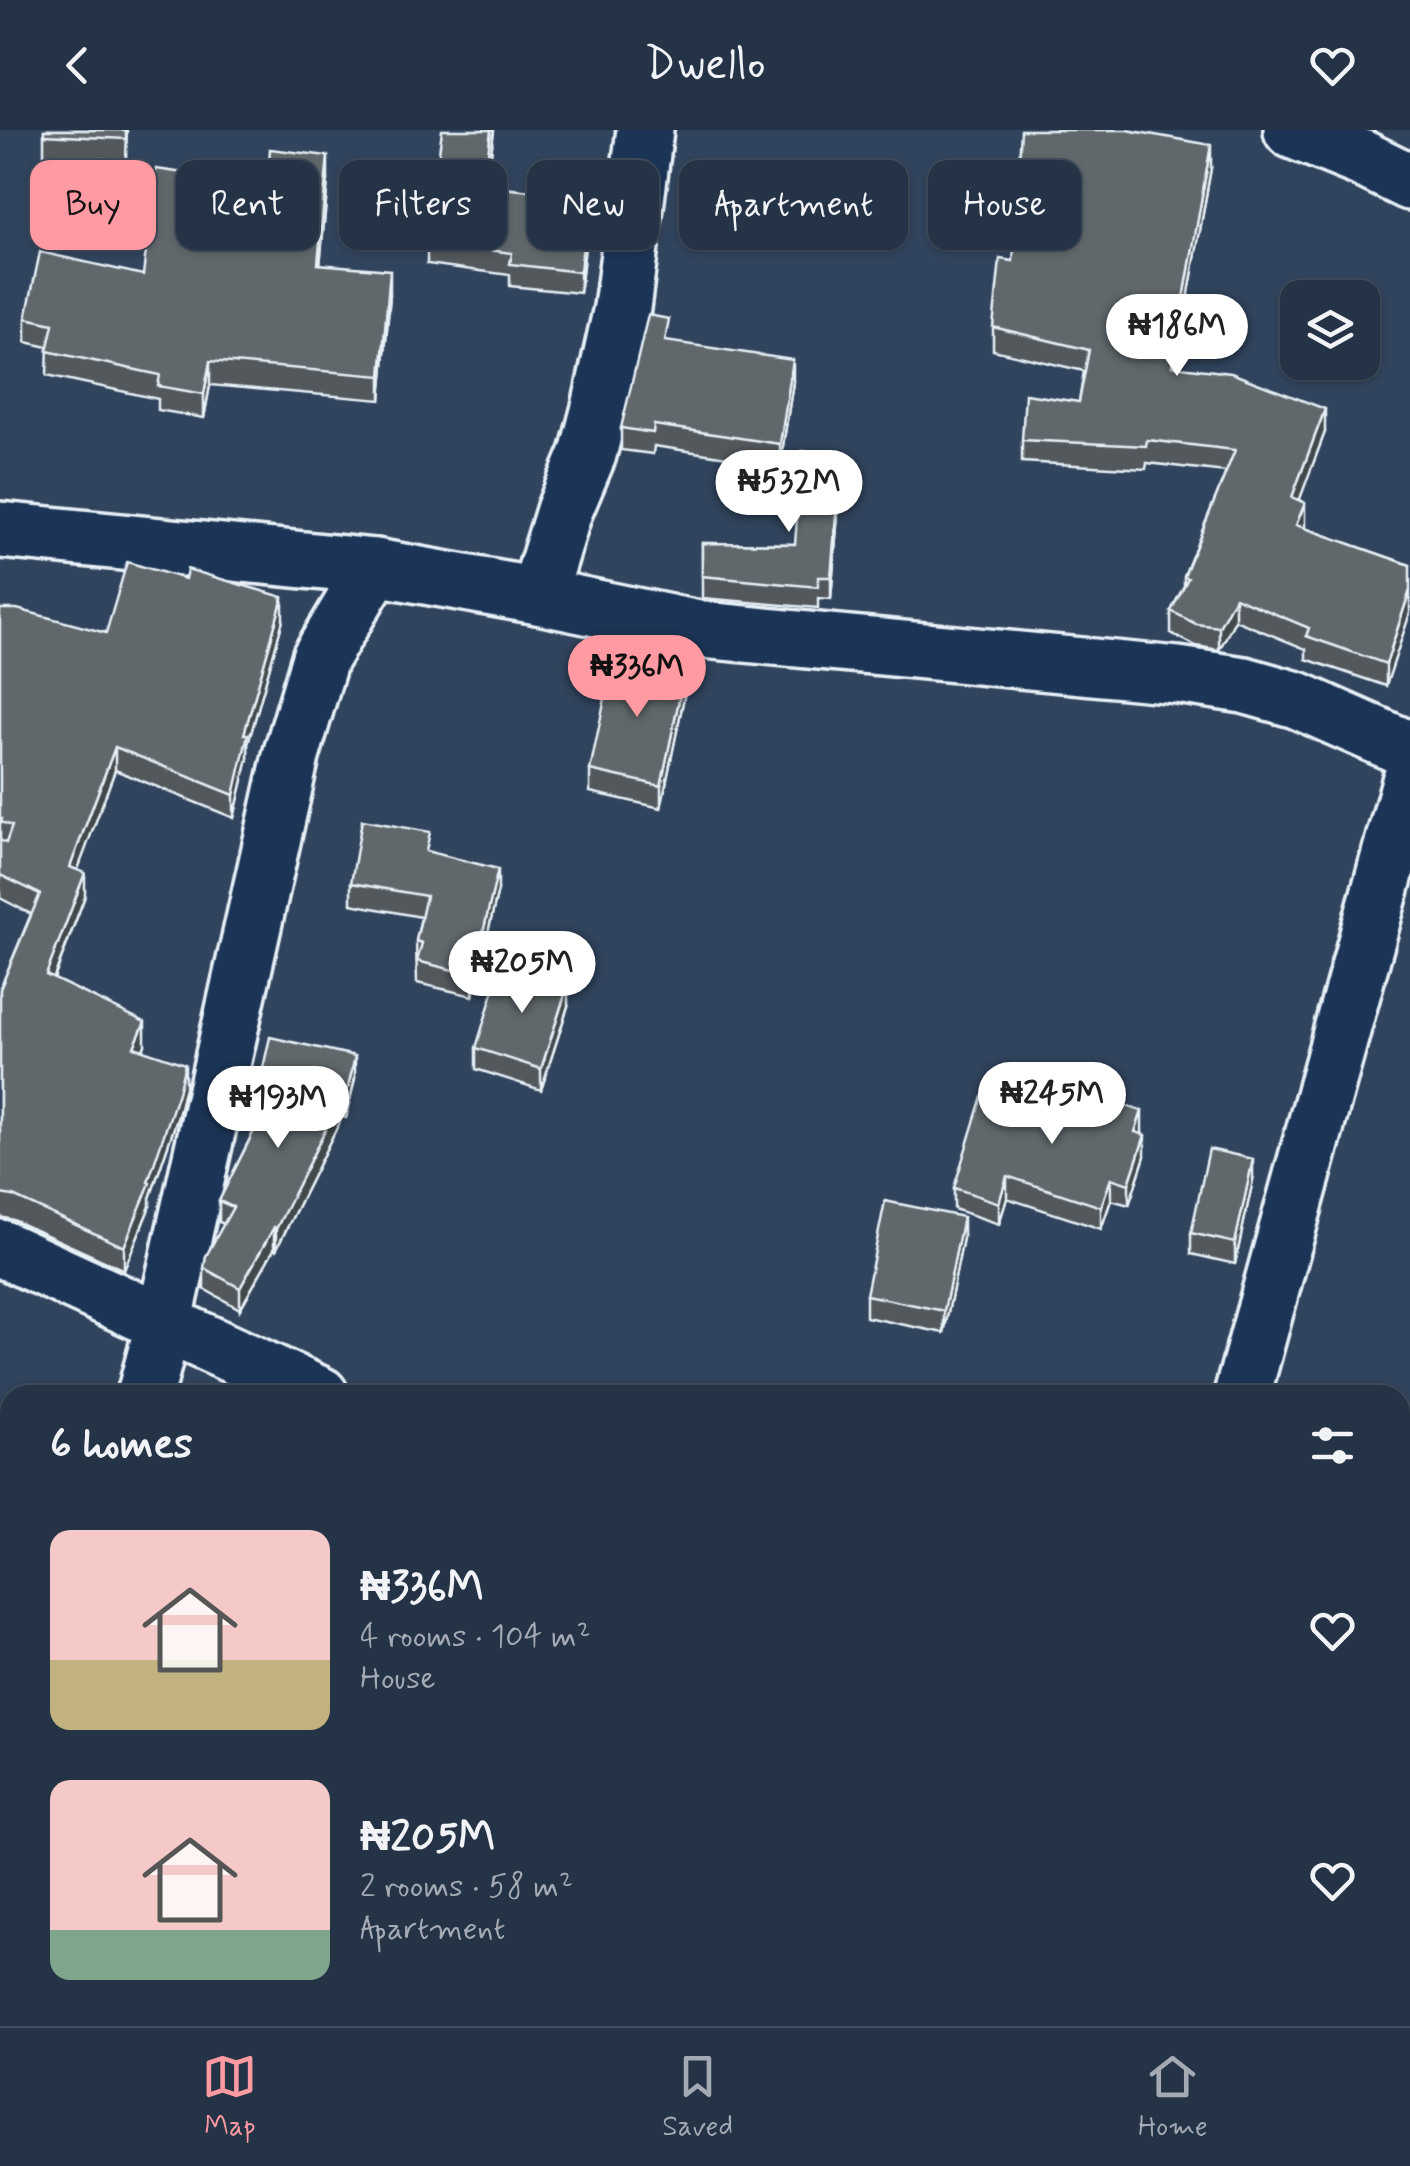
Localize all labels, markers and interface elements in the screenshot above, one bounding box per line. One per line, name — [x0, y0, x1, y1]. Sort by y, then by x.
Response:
text: Dwello — [645, 36, 765, 95]
icon: back — [50, 38, 105, 93]
icon: heart — [1305, 38, 1360, 93]
chip: Buy — [30, 160, 156, 250]
chip: Rent — [176, 160, 319, 250]
chip: Filters — [339, 160, 507, 250]
chip: New — [527, 160, 659, 250]
chip: Apartment — [679, 160, 908, 250]
chip: House — [928, 160, 1081, 250]
map controls — [1280, 280, 1380, 380]
button: layers — [1280, 280, 1380, 380]
pin: ₦186M — [1107, 294, 1247, 379]
text: ₦186M — [1128, 305, 1226, 347]
pin: ₦532M — [719, 450, 859, 535]
text: ₦532M — [738, 461, 840, 503]
pin: ₦336M — [567, 635, 707, 720]
text: ₦336M — [590, 646, 684, 688]
pin: ₦205M — [452, 931, 592, 1016]
text: ₦205M — [471, 942, 573, 984]
pin: ₦245M — [982, 1062, 1122, 1147]
pin: ₦193M — [208, 1066, 348, 1151]
text: ₦245M — [1000, 1073, 1104, 1115]
text: ₦193M — [229, 1077, 327, 1119]
text: 6 homes — [50, 1418, 193, 1473]
icon: filters — [1305, 1418, 1360, 1473]
text: ₦336M — [360, 1561, 484, 1616]
icon: home — [130, 1570, 250, 1690]
icon: heart — [1305, 1603, 1360, 1658]
text: 4 rooms · 104 m² — [360, 1616, 591, 1658]
text: House — [360, 1658, 436, 1700]
text: ₦205M — [360, 1811, 495, 1866]
icon: home — [130, 1820, 250, 1940]
icon: heart — [1305, 1853, 1360, 1908]
text: 2 rooms · 58 m² — [360, 1866, 573, 1908]
text: Apartment — [360, 1908, 505, 1950]
tab: Map — [202, 2049, 257, 2146]
tab: Saved — [662, 2049, 733, 2146]
tab: Home — [1138, 2049, 1208, 2146]

